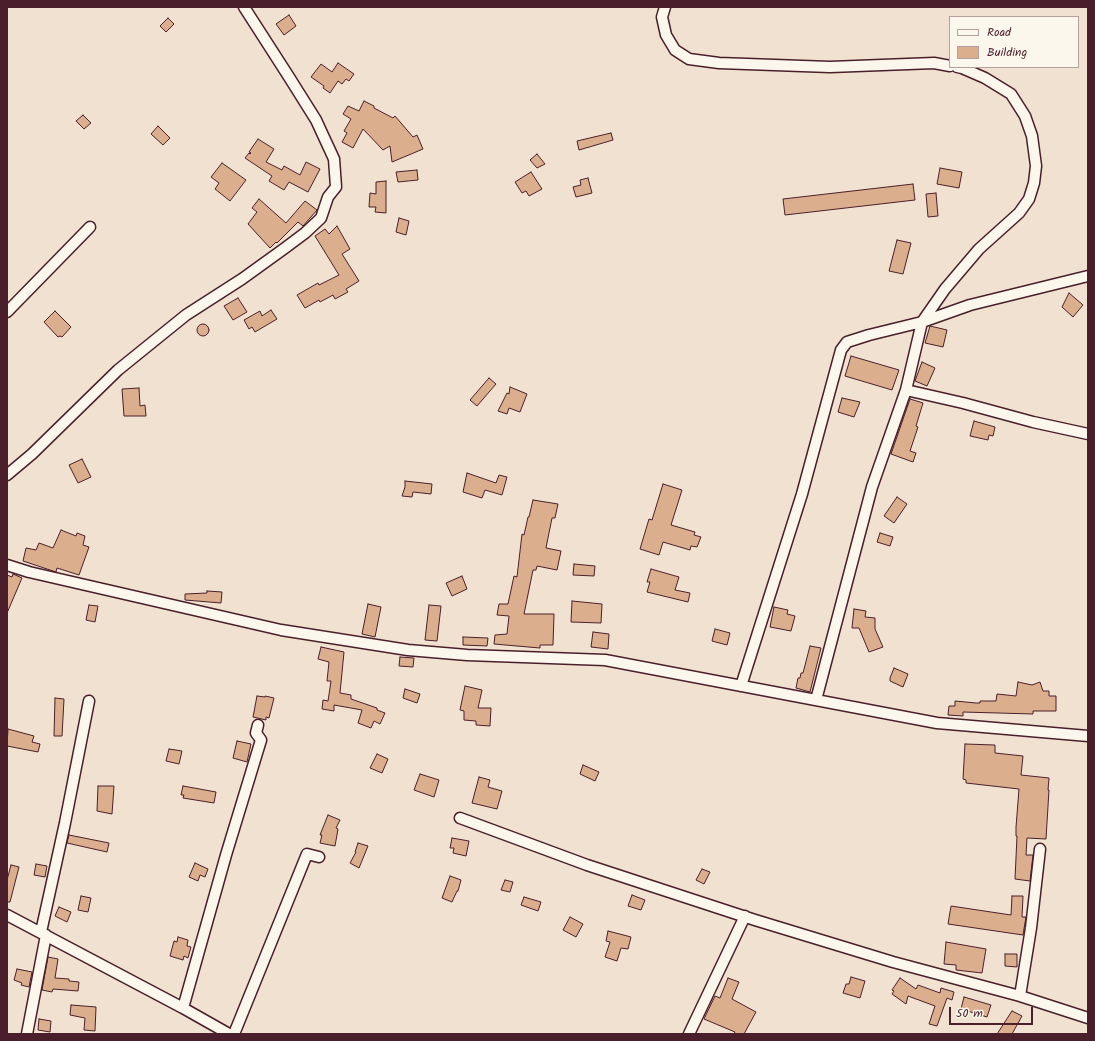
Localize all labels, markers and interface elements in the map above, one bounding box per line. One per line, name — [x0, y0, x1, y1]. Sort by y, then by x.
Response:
legend — [949, 16, 1079, 68]
text: Road — [987, 23, 1011, 42]
text: Building — [987, 43, 1027, 62]
scale bar — [951, 999, 1035, 1025]
text: 50 m — [956, 1004, 983, 1023]

